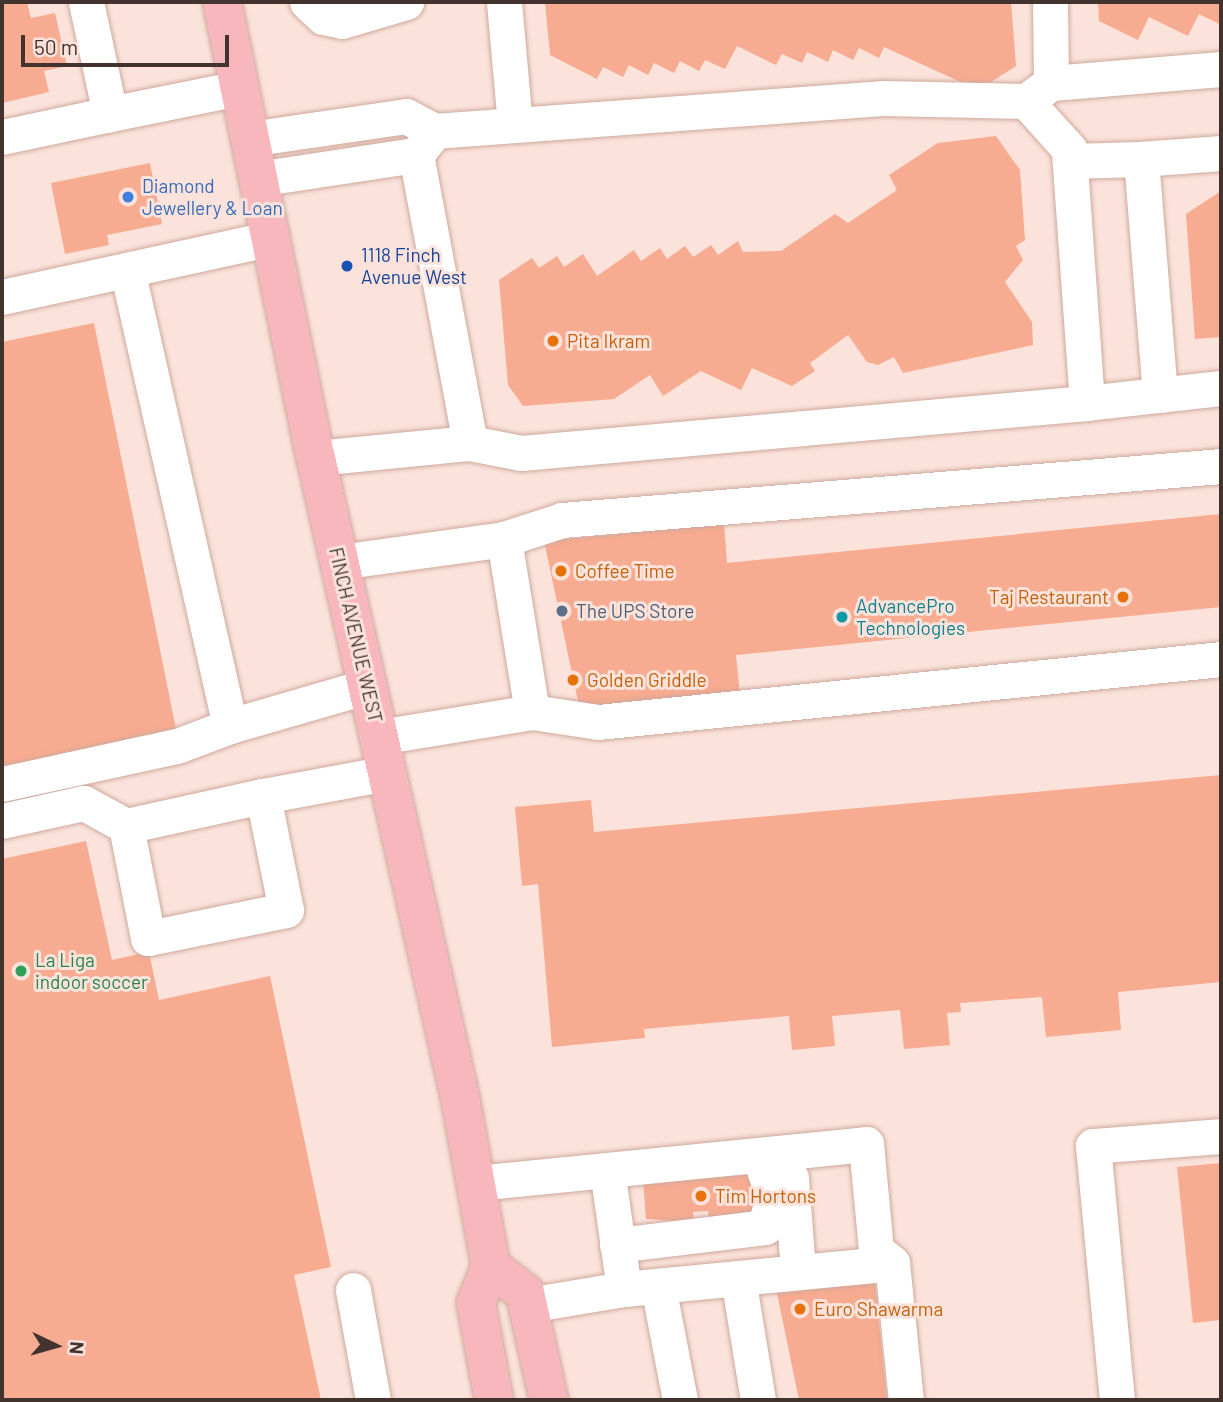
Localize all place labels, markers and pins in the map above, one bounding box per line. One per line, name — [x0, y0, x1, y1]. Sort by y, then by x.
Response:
place label: Diamond Jewellery & Loan — [142, 175, 283, 219]
marker: Diamond Jewellery & Loan — [120, 189, 136, 205]
place label: 1118 Finch Avenue West — [361, 244, 467, 288]
marker: 1118 Finch Avenue West — [339, 258, 355, 274]
place label: Pita Ikram — [567, 330, 650, 352]
marker: Pita Ikram — [545, 333, 561, 349]
place label: Coffee Time — [575, 560, 675, 582]
marker: Coffee Time — [553, 563, 569, 579]
place label: Taj Restaurant — [989, 586, 1109, 608]
marker: Taj Restaurant — [1115, 589, 1131, 605]
place label: AdvancePro Technologies — [856, 595, 965, 639]
place label: The UPS Store — [576, 600, 694, 622]
marker: The UPS Store — [554, 603, 570, 619]
marker: AdvancePro Technologies — [834, 609, 850, 625]
place label: Golden Griddle — [587, 669, 707, 691]
marker: Golden Griddle — [565, 672, 581, 688]
place label: La Liga indoor soccer — [35, 949, 148, 993]
marker: La Liga indoor soccer — [13, 963, 29, 979]
place label: Tim Hortons — [715, 1185, 816, 1207]
marker: Tim Hortons — [693, 1188, 709, 1204]
place label: Euro Shawarma — [814, 1298, 943, 1320]
marker: Euro Shawarma — [792, 1301, 808, 1317]

